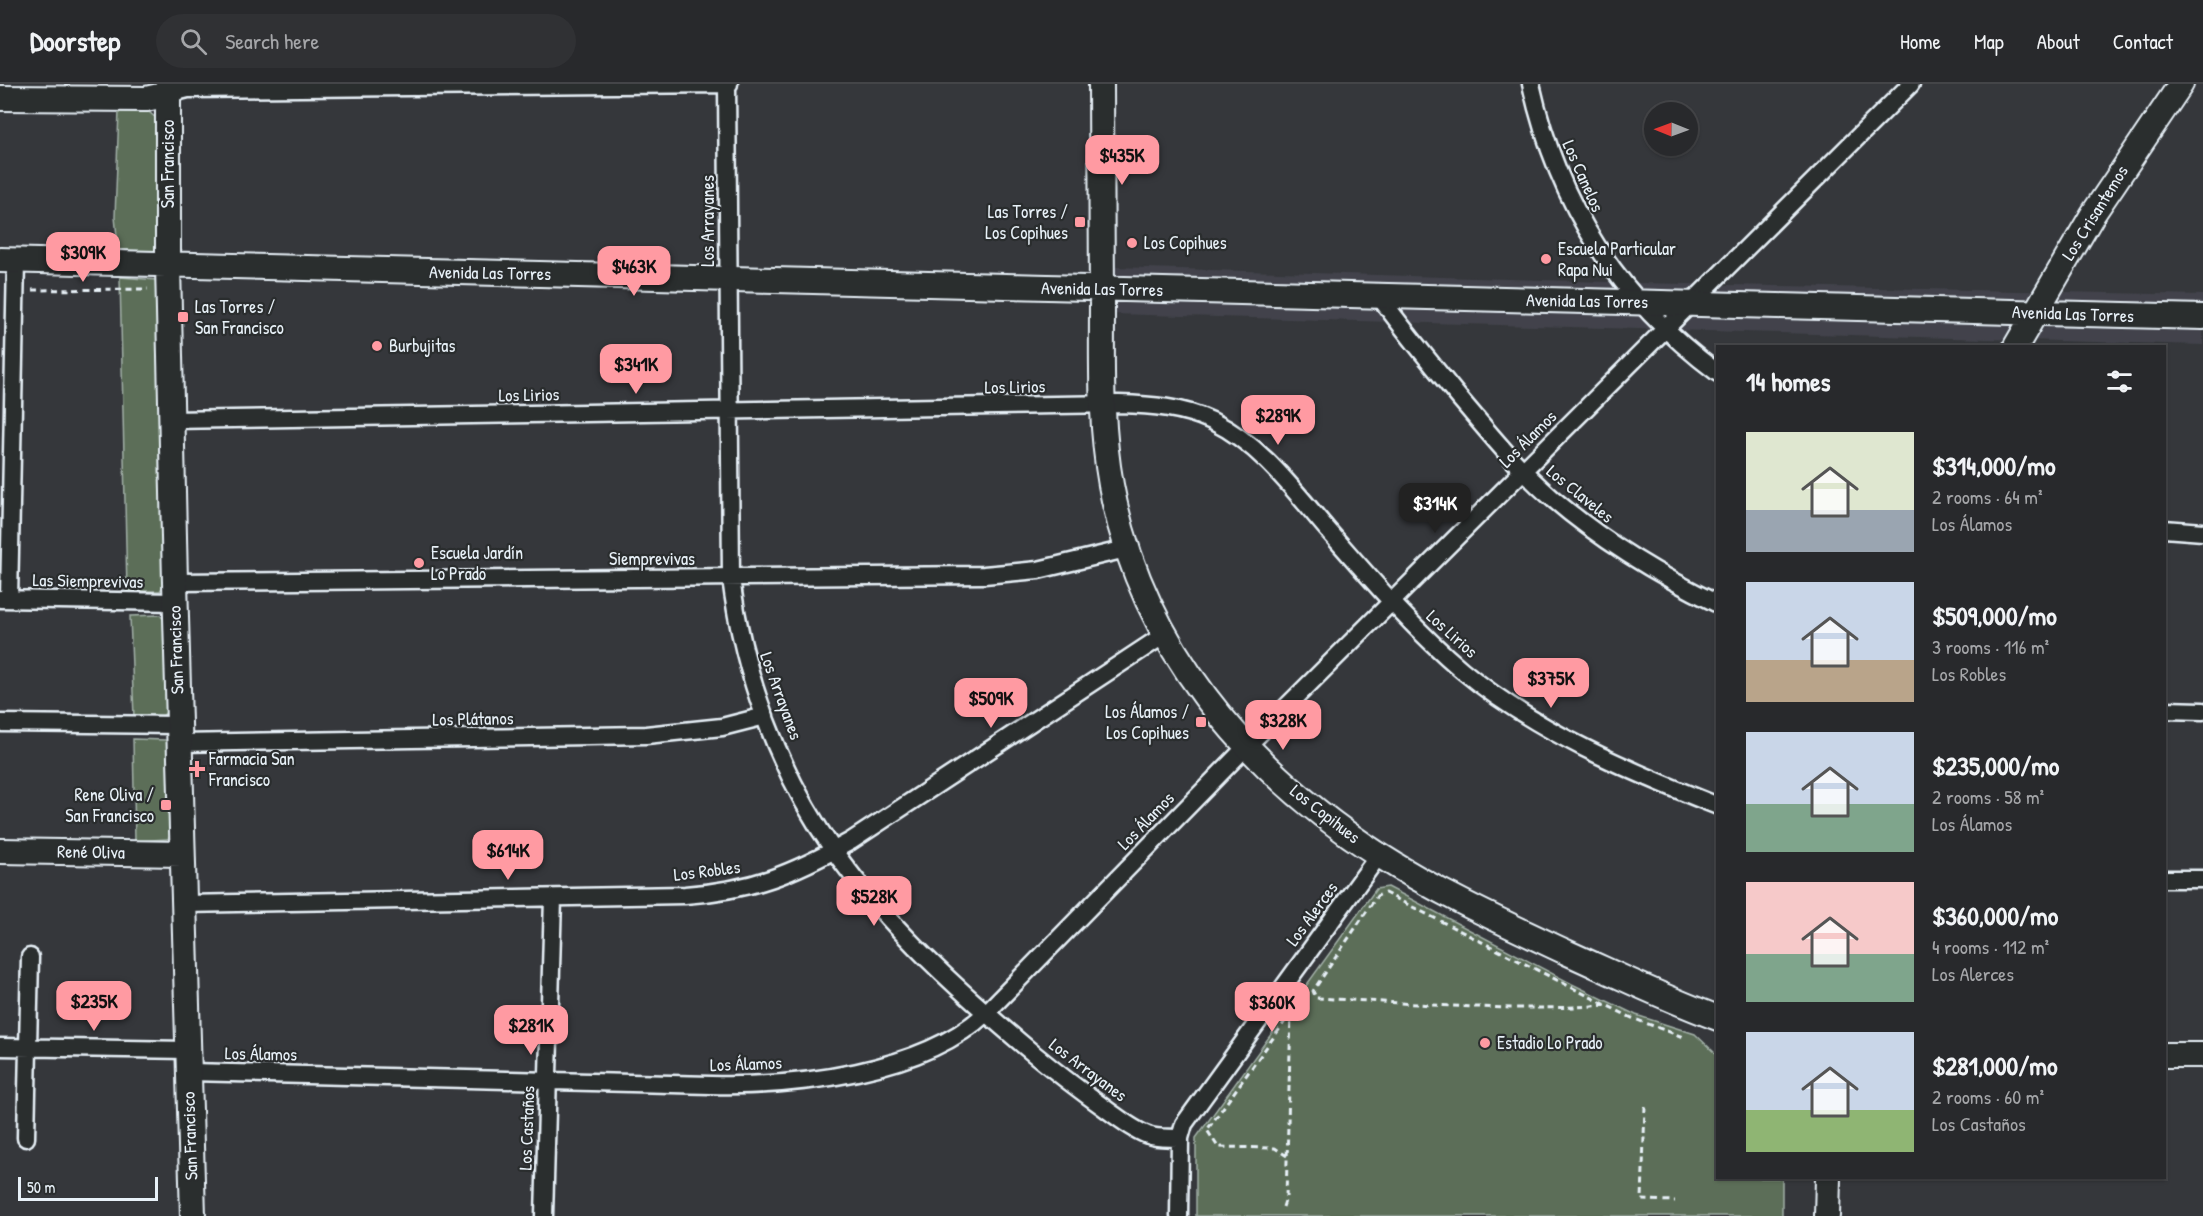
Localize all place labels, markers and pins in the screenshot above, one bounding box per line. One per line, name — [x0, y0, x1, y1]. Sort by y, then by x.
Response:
pin: $435K — [1080, 135, 1164, 186]
place label: Las Torres / Los Copihues — [985, 199, 1068, 245]
marker: Las Torres / Los Copihues — [1073, 215, 1087, 229]
place label: Los Copihues — [1144, 230, 1227, 255]
pin: $309K — [41, 232, 125, 283]
marker: Los Copihues — [1125, 236, 1139, 250]
place label: Escuela Particular Rapa Nui — [1558, 236, 1676, 282]
pin: $463K — [592, 246, 676, 297]
marker: Escuela Particular Rapa Nui — [1539, 252, 1553, 266]
place label: Las Torres / San Francisco — [195, 294, 284, 340]
marker: Las Torres / San Francisco — [176, 310, 190, 324]
place label: Burbujitas — [389, 333, 455, 358]
marker: Burbujitas — [370, 339, 384, 353]
pin: $341K — [594, 344, 678, 395]
pin: $289K — [1236, 395, 1320, 446]
pin: $314K — [1393, 483, 1477, 534]
place label: Escuela Jardín Lo Prado — [431, 540, 523, 586]
marker: Escuela Jardín Lo Prado — [412, 556, 426, 570]
pin: $375K — [1509, 658, 1593, 709]
pin: $509K — [949, 678, 1033, 729]
place label: Los Álamos / Los Copihues — [1105, 699, 1189, 745]
pin: $328K — [1241, 700, 1325, 751]
marker: Los Álamos / Los Copihues — [1194, 715, 1208, 729]
place label: Farmacia San Francisco — [208, 746, 295, 792]
marker: Farmacia San Francisco — [190, 762, 204, 776]
place label: Rene Oliva / San Francisco — [65, 782, 154, 828]
marker: Rene Oliva / San Francisco — [159, 798, 173, 812]
pin: $614K — [466, 830, 550, 881]
pin: $528K — [832, 876, 916, 927]
pin: $235K — [52, 981, 136, 1032]
pin: $360K — [1230, 982, 1314, 1033]
pin: $281K — [489, 1005, 573, 1056]
place label: Estadio Lo Prado — [1497, 1030, 1603, 1055]
marker: Estadio Lo Prado — [1478, 1036, 1492, 1050]

